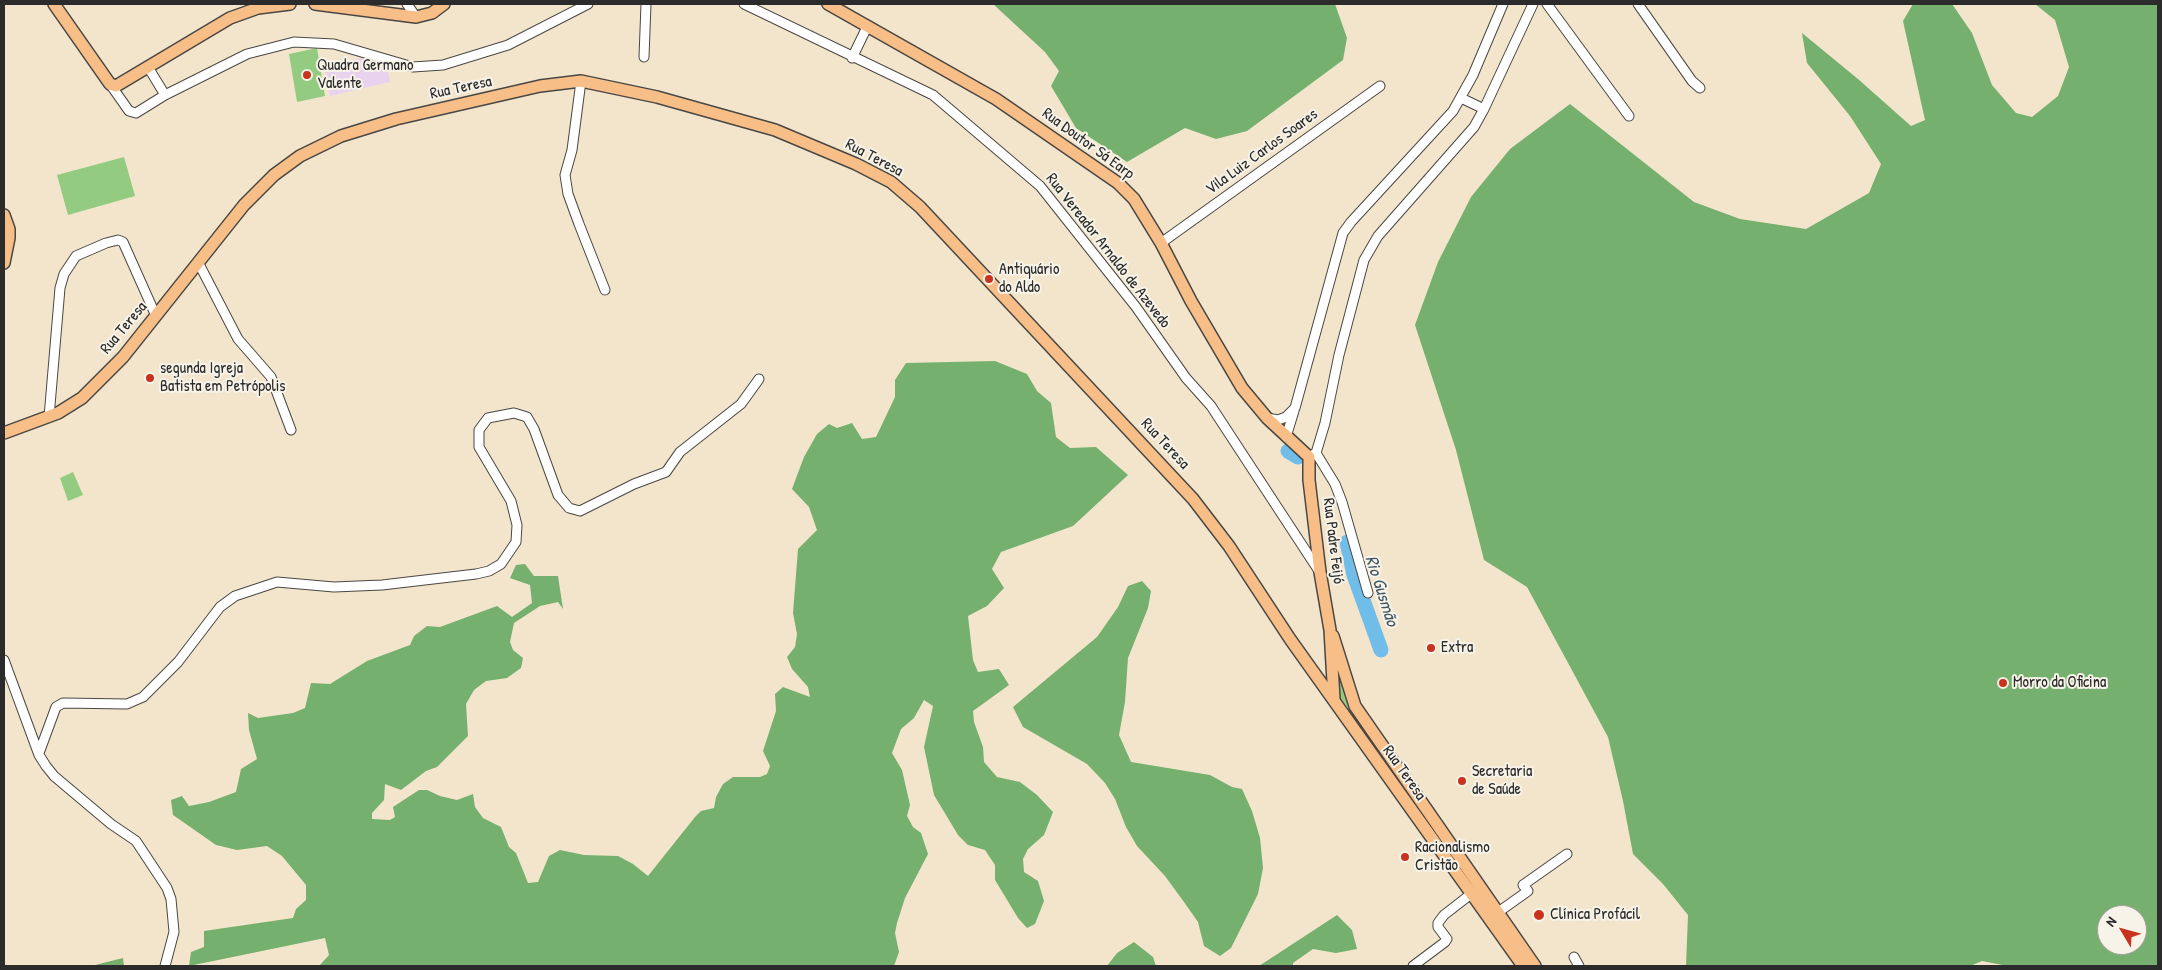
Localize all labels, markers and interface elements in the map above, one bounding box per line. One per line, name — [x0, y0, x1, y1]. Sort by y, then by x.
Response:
place label: Quadra Germano Valente — [317, 56, 414, 94]
marker: Quadra Germano Valente — [301, 69, 313, 81]
street label: Rua Teresa — [428, 72, 494, 104]
street label: Rua Doutor Sá Earp — [1038, 104, 1138, 184]
street label: Vila Luiz Carlos Soares — [1202, 105, 1322, 199]
street label: Rua Teresa — [842, 135, 906, 181]
street label: Rua Vereador Arnaldo de Azevedo — [1042, 170, 1174, 332]
place label: Antiquário do Aldo — [999, 260, 1059, 298]
marker: Antiquário do Aldo — [983, 273, 995, 285]
street label: Rua Teresa — [97, 298, 151, 358]
place label: segunda Igreja Batista em Petrópolis — [160, 359, 285, 397]
marker: segunda Igreja Batista em Petrópolis — [144, 372, 156, 384]
street label: Rua Teresa — [1137, 415, 1193, 473]
street label: Rua Padre Feijó — [1318, 497, 1348, 585]
water label: Rio Gusmão — [1359, 553, 1403, 629]
place label: Extra — [1441, 638, 1473, 658]
marker: Extra — [1425, 642, 1437, 654]
place label: Morro da Oficina — [2013, 673, 2106, 693]
marker: Morro da Oficina — [1997, 677, 2009, 689]
street label: Rua Teresa — [1378, 742, 1430, 804]
place label: Secretaria de Saúde — [1472, 762, 1532, 800]
marker: Secretaria de Saúde — [1456, 775, 1468, 787]
place label: Racionalismo Cristão — [1415, 838, 1490, 876]
marker: Racionalismo Cristão — [1399, 851, 1411, 863]
place label: Clínica Profácil — [1550, 905, 1640, 925]
north arrow — [2097, 905, 2147, 955]
marker: Clínica Profácil — [1532, 908, 1546, 922]
text: N — [2101, 913, 2120, 930]

